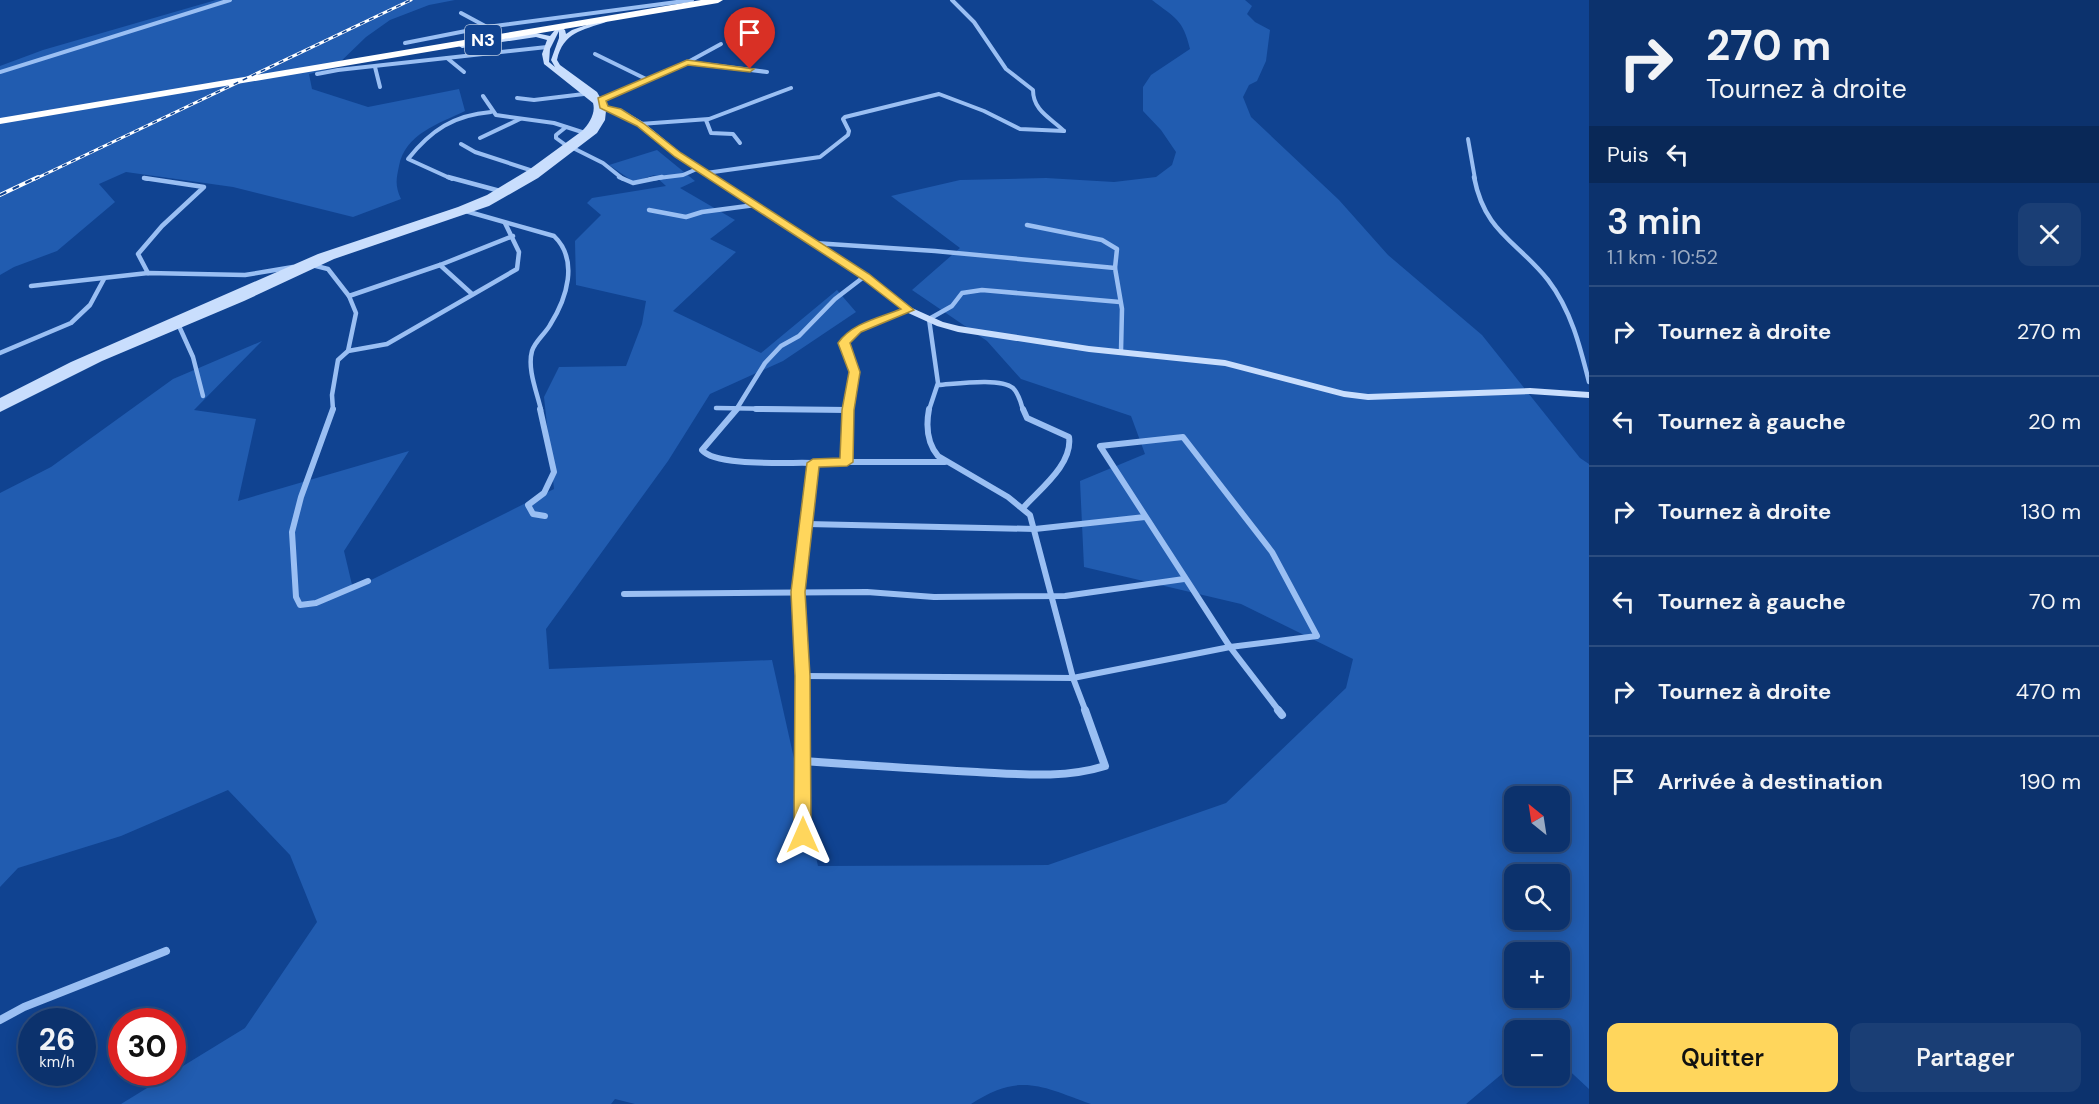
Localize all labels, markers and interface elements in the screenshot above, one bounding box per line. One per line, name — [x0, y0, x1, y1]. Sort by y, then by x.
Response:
pin — [724, 7, 775, 69]
icon: arrive — [733, 16, 766, 49]
text: 270 m — [1706, 18, 1831, 73]
icon: right — [1607, 24, 1685, 102]
road number: N3 — [465, 25, 501, 55]
text: Tournez à droite — [1706, 71, 1907, 106]
icon: left — [1661, 138, 1694, 171]
text: Puis — [1607, 140, 1649, 169]
text: 3 min — [1607, 198, 1702, 245]
button: close — [2018, 203, 2081, 266]
text: 1.1 km · 10:52 — [1607, 244, 1718, 270]
icon: right — [1607, 315, 1640, 348]
text: Tournez à droite — [1658, 317, 1831, 346]
text: 270 m — [2017, 317, 2081, 346]
icon: left — [1607, 405, 1640, 438]
text: Tournez à gauche — [1658, 407, 1846, 436]
text: 20 m — [2028, 407, 2081, 436]
icon: right — [1607, 495, 1640, 528]
text: Tournez à droite — [1658, 497, 1831, 526]
text: 130 m — [2021, 497, 2081, 526]
icon: left — [1607, 585, 1640, 618]
text: Tournez à gauche — [1658, 587, 1846, 616]
text: 70 m — [2029, 587, 2081, 616]
icon: right — [1607, 675, 1640, 708]
text: Tournez à droite — [1658, 677, 1831, 706]
text: 470 m — [2016, 677, 2081, 706]
icon: arrive — [1607, 765, 1640, 798]
text: Arrivée à destination — [1658, 767, 1883, 796]
text: 190 m — [2020, 767, 2081, 796]
north arrow — [1504, 786, 1570, 852]
map controls — [1504, 786, 1570, 1086]
position arrow — [771, 803, 835, 867]
button: search — [1504, 864, 1570, 930]
button: + — [1504, 942, 1570, 1008]
speed limit sign: 30 — [108, 1008, 186, 1086]
text: 26 — [39, 1020, 75, 1059]
button: − — [1504, 1020, 1570, 1086]
button: Quitter — [1607, 1023, 1838, 1092]
button: Partager — [1850, 1023, 2081, 1092]
text: km/h — [39, 1052, 75, 1072]

